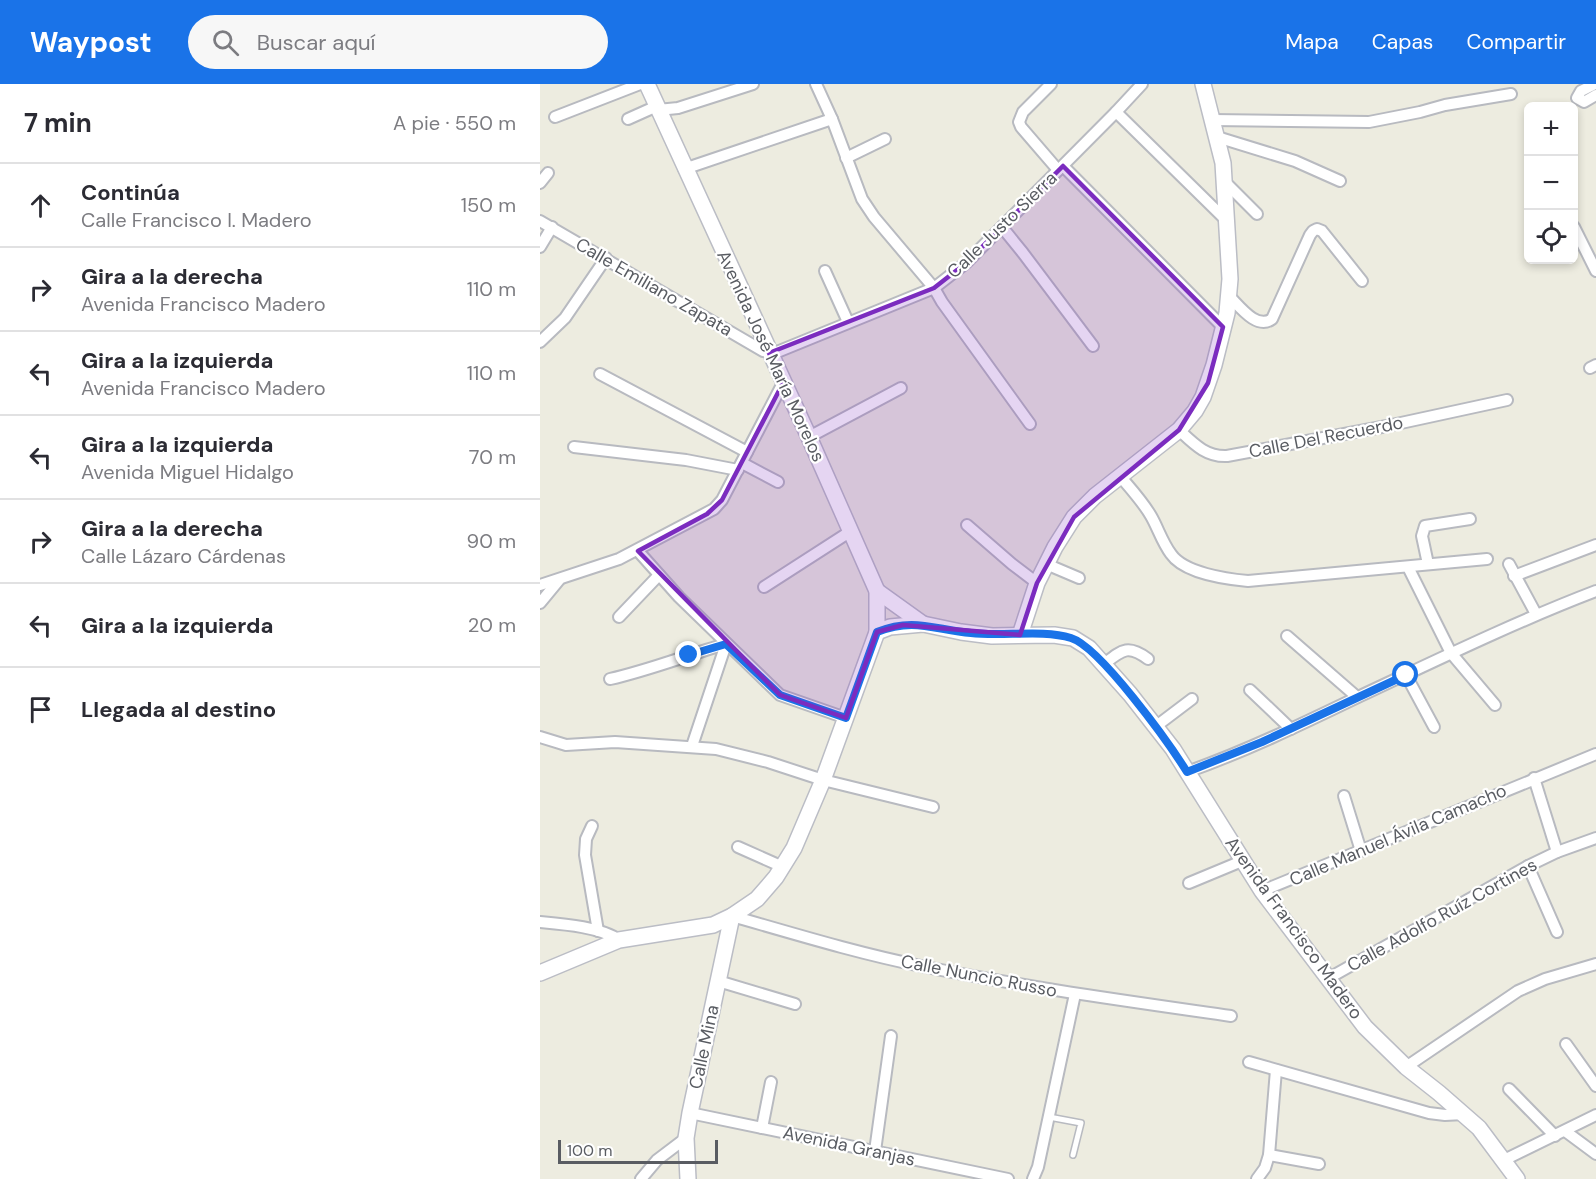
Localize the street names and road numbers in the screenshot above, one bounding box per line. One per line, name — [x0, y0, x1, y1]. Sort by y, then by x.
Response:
street label: Calle Justo Sierra — [942, 166, 1062, 284]
street label: Calle Emiliano Zapata — [571, 232, 737, 342]
street label: Avenida José María Morelos — [711, 246, 831, 466]
street label: Calle Del Recuerdo — [1247, 410, 1405, 464]
street label: Calle Manuel Ávila Camacho — [1286, 778, 1510, 892]
street label: Avenida Francisco Madero — [1220, 832, 1368, 1024]
street label: Calle Adolfo Ruíz Cortines — [1343, 853, 1541, 977]
street label: Calle Nuncio Russo — [899, 949, 1059, 1003]
street label: Calle Mina — [683, 1003, 725, 1091]
street label: Avenida Granjas — [781, 1120, 917, 1172]

